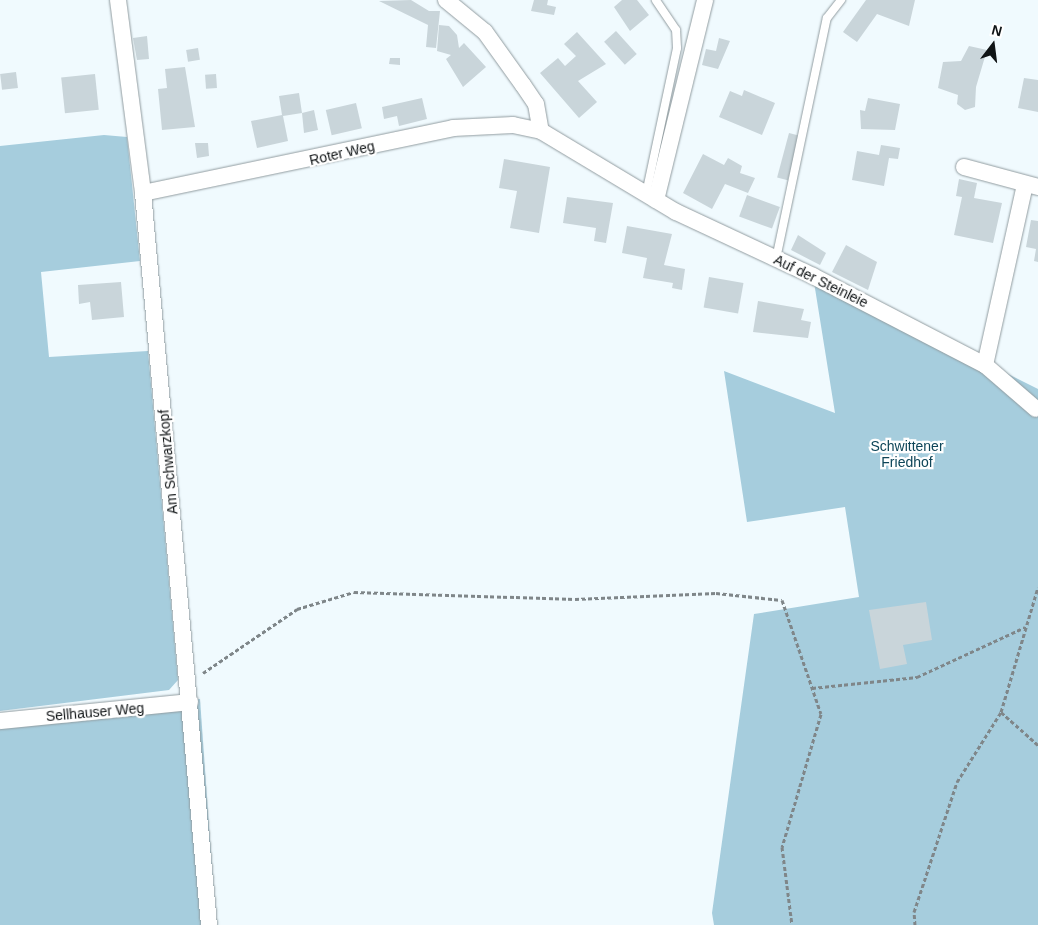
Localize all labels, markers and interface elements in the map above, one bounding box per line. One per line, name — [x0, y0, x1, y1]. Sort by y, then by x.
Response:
north arrow — [968, 20, 1018, 70]
text: N — [990, 21, 1004, 40]
street label: Roter Weg — [308, 137, 376, 169]
street label: Auf der Steinleie — [771, 251, 871, 311]
street label: Am Schwarzkopf — [155, 409, 181, 515]
park label: Schwittener Friedhof — [870, 438, 944, 471]
street label: Sellhauser Weg — [45, 699, 145, 725]

